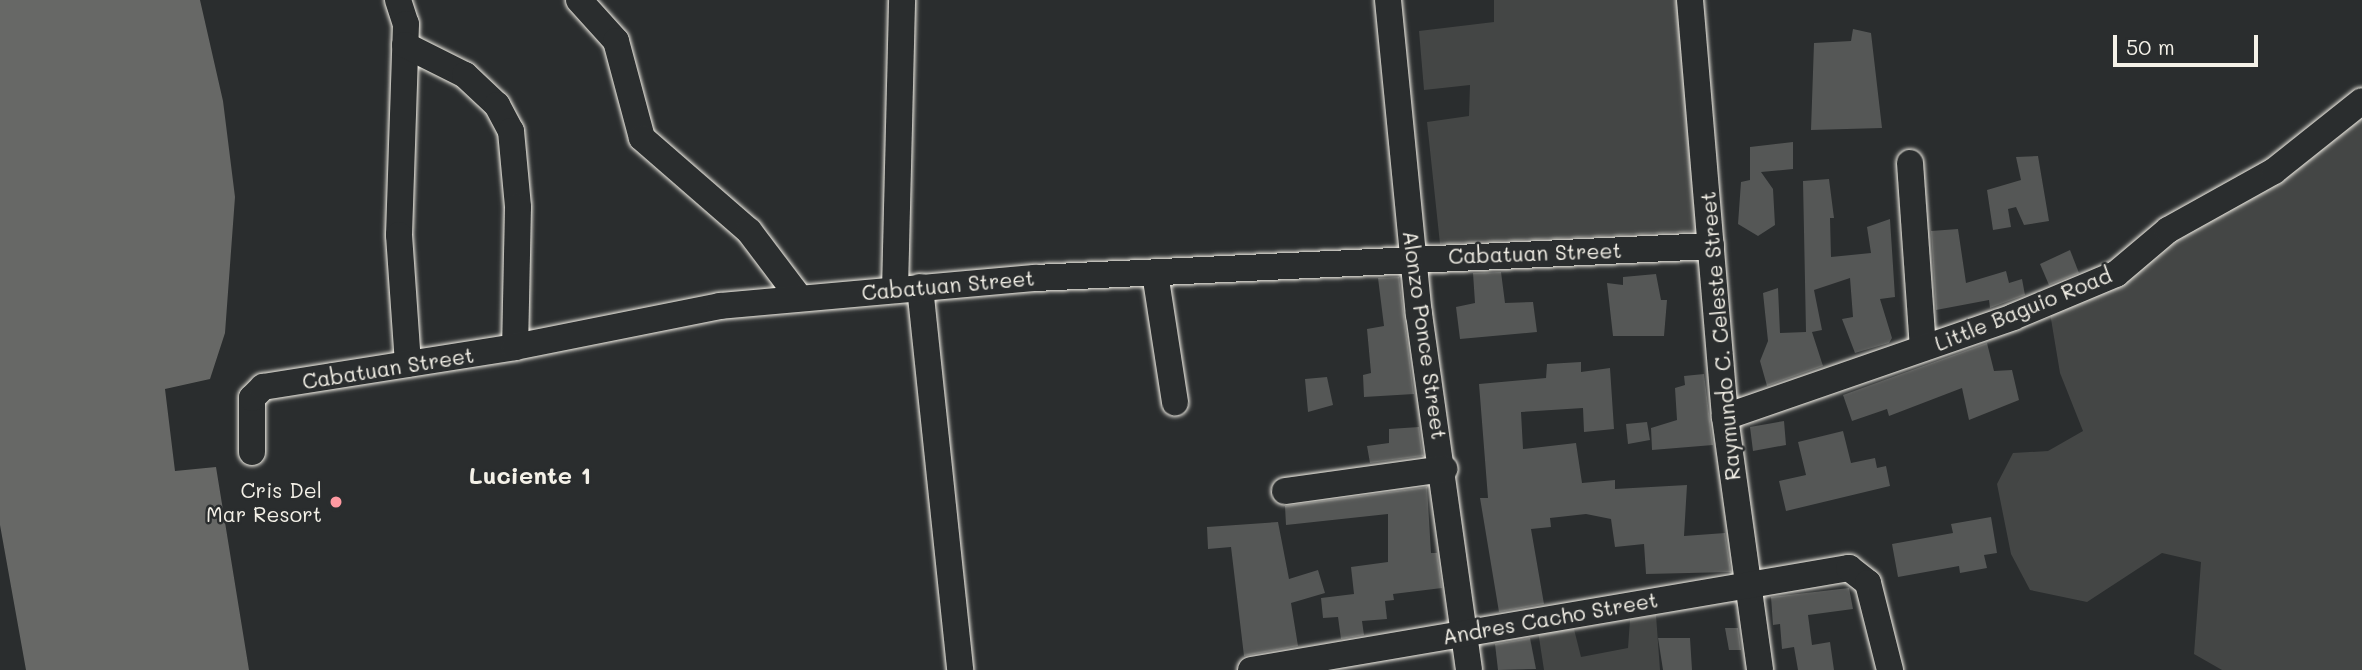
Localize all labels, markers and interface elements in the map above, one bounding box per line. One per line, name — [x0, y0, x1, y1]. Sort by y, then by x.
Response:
scale bar — [2117, 21, 2262, 65]
text: 50 m — [2126, 33, 2175, 60]
street label: Raymundo C. Celeste Street — [1695, 190, 1745, 482]
street label: Alonzo Ponce Street — [1398, 229, 1452, 441]
street label: Cabatuan Street — [1448, 237, 1622, 269]
street label: Little Baguio Road — [1931, 262, 2115, 356]
street label: Cabatuan Street — [860, 265, 1036, 305]
street label: Cabatuan Street — [300, 342, 476, 394]
district label: Luciente 1 — [469, 461, 591, 489]
place label: Cris Del Mar Resort — [206, 477, 322, 527]
marker: Cris Del Mar Resort — [328, 494, 344, 510]
street label: Andres Cacho Street — [1440, 587, 1660, 649]

